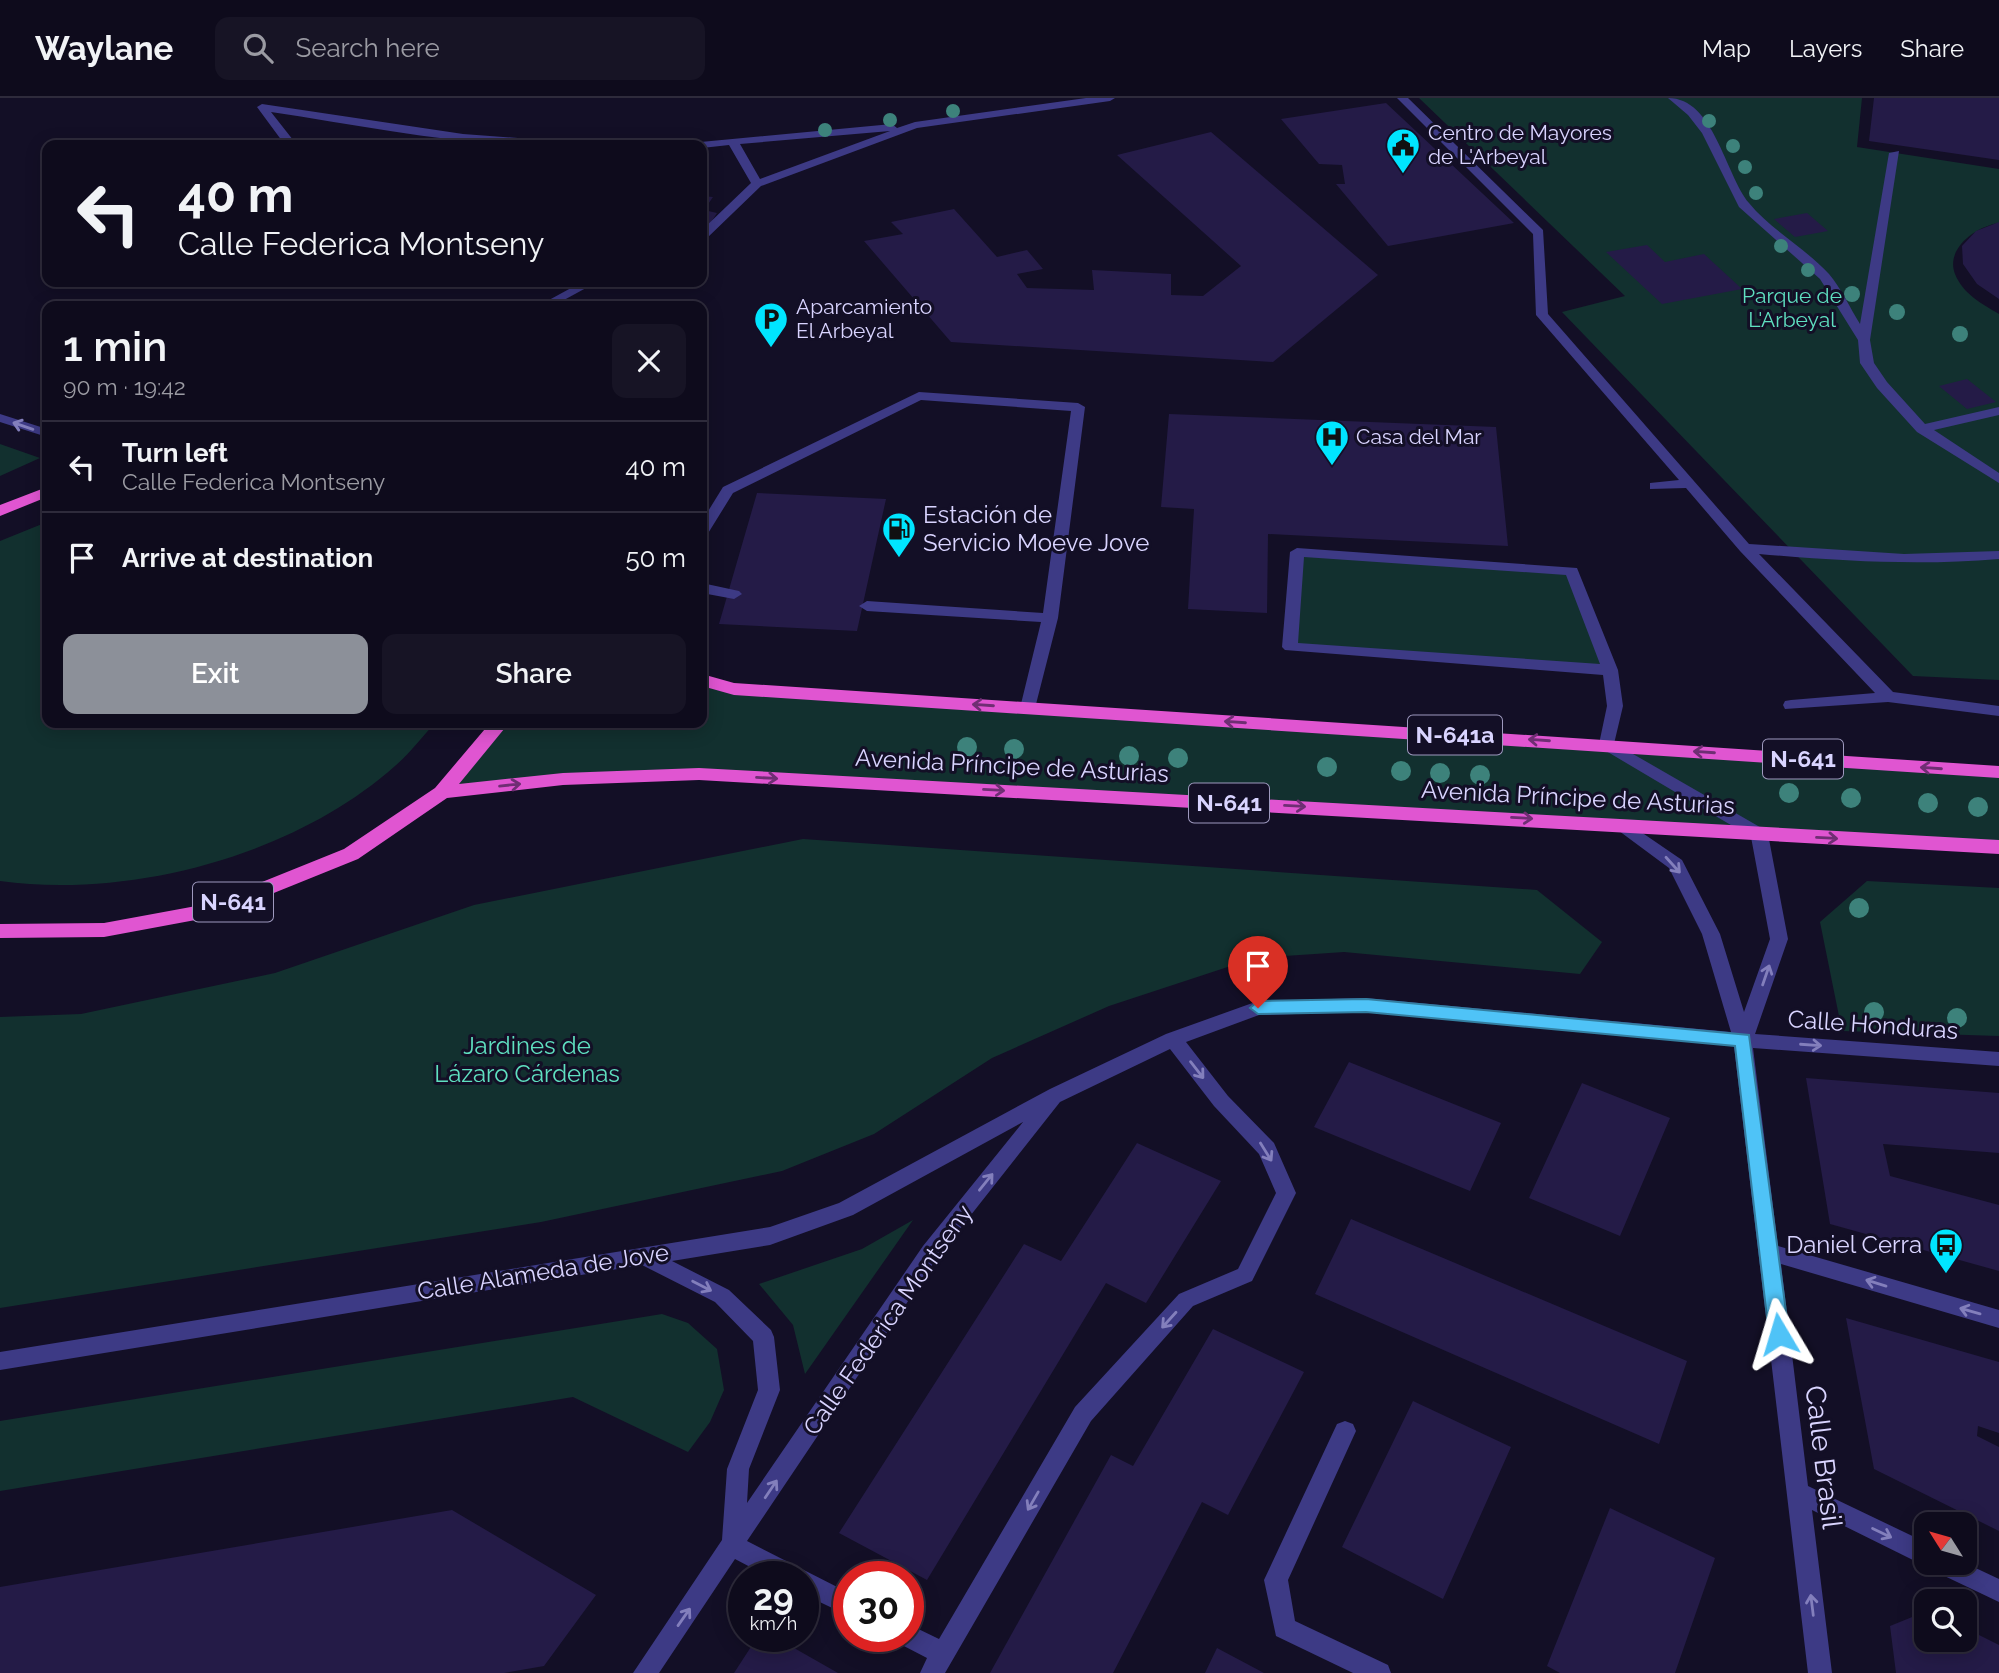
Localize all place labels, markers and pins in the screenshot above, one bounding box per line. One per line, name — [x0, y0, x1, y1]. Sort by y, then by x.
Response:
place label: Centro de Mayores de L'Arbeyal — [1428, 120, 1612, 169]
public building icon: Centro de Mayores de L'Arbeyal — [1384, 126, 1422, 175]
place label: Aparcamiento El Arbeyal — [796, 294, 932, 343]
parking icon: Aparcamiento El Arbeyal — [752, 300, 790, 349]
hospital icon: Casa del Mar — [1313, 418, 1351, 467]
place label: Casa del Mar — [1356, 424, 1482, 449]
place label: Estación de Servicio Moeve Jove — [923, 500, 1149, 557]
fuel station icon: Estación de Servicio Moeve Jove — [880, 510, 918, 559]
pin — [1228, 936, 1288, 1008]
bus stop icon: Daniel Cerra — [1927, 1226, 1965, 1275]
place label: Daniel Cerra — [1786, 1230, 1922, 1259]

